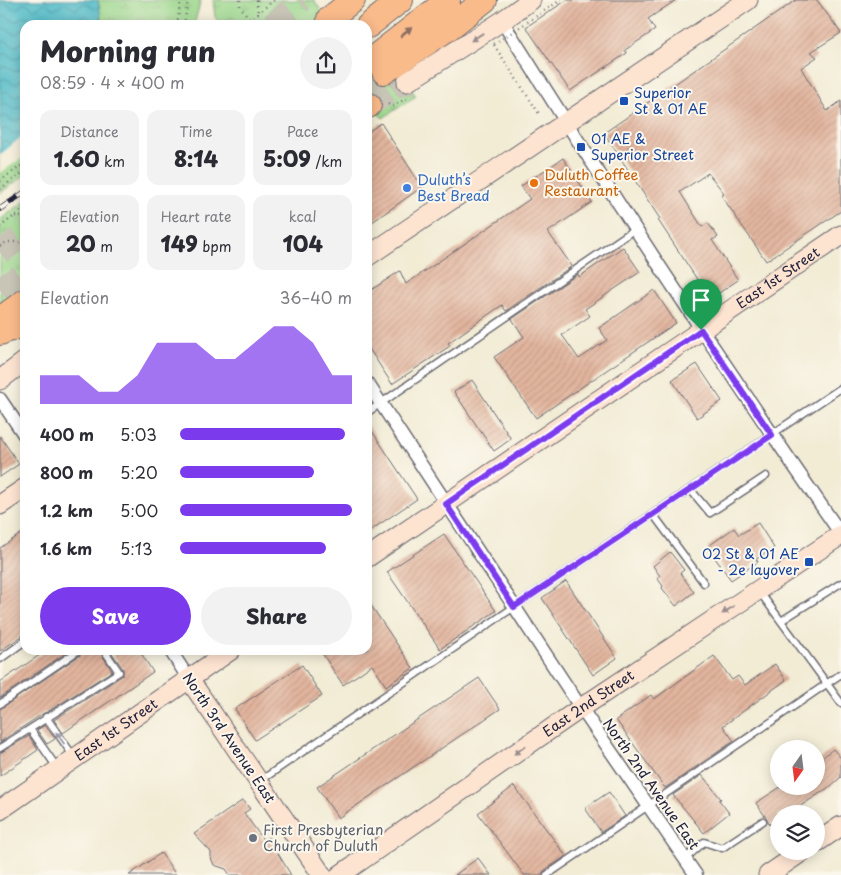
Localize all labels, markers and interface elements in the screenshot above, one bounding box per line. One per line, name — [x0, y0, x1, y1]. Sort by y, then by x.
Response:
one-way arrow — [399, 27, 412, 38]
text: Morning run — [40, 29, 216, 72]
one-way arrow — [470, 33, 483, 42]
button: share — [300, 37, 352, 89]
text: 08:59 · 4 × 400 m — [40, 70, 185, 94]
place label: Superior St & 01 AE — [634, 82, 708, 119]
marker: Superior St & 01 AE — [618, 95, 630, 107]
text: Distance — [60, 121, 119, 142]
text: Time — [179, 121, 213, 142]
text: Pace — [287, 121, 318, 142]
place label: 01 AE & Superior Street — [591, 128, 694, 165]
marker: 01 AE & Superior Street — [575, 141, 587, 153]
text: 1.60 — [54, 142, 99, 174]
text: 8:14 — [174, 142, 218, 174]
text: 5:09 — [263, 142, 311, 174]
text: km — [99, 151, 125, 172]
text: /km — [311, 151, 342, 172]
place label: Duluth Coffee Restaurant — [544, 164, 638, 201]
place label: Duluth’s Best Bread — [417, 169, 490, 206]
marker: Duluth Coffee Restaurant — [528, 177, 540, 189]
marker: Duluth’s Best Bread — [401, 182, 413, 194]
text: Elevation — [59, 206, 120, 227]
text: Heart rate — [161, 206, 231, 227]
text: kcal — [289, 206, 317, 227]
text: 20 — [66, 227, 96, 259]
text: 149 — [161, 227, 198, 259]
text: 104 — [283, 227, 323, 259]
text: m — [96, 236, 113, 257]
text: bpm — [198, 236, 231, 257]
street label: East 1st Street — [732, 241, 824, 313]
pin — [680, 279, 722, 330]
text: Elevation — [40, 285, 109, 309]
text: 36–40 m — [280, 285, 352, 309]
icon: arrive — [687, 286, 715, 314]
text: 400 m — [40, 422, 94, 446]
text: 5:03 — [120, 422, 157, 446]
text: 800 m — [40, 460, 93, 484]
text: 5:20 — [120, 460, 158, 484]
text: 1.2 km — [40, 498, 93, 522]
text: 5:00 — [120, 498, 158, 522]
text: 1.6 km — [40, 536, 92, 560]
text: 5:13 — [120, 536, 153, 560]
place label: 02 St & 01 AE - 2e layover — [702, 543, 800, 580]
marker: 02 St & 01 AE - 2e layover — [803, 556, 815, 568]
button: Save — [40, 587, 191, 645]
button: Share — [201, 587, 352, 645]
one-way arrow — [721, 605, 734, 615]
street label: East 2nd Street — [538, 664, 638, 742]
street label: North 3rd Avenue East — [178, 668, 281, 808]
street label: East 1st Street — [70, 693, 162, 766]
street label: North 2nd Avenue East — [598, 714, 705, 854]
one-way arrow — [55, 731, 65, 745]
north arrow — [770, 740, 825, 795]
map controls — [770, 740, 825, 860]
one-way arrow — [514, 745, 527, 755]
button: layers — [770, 805, 825, 860]
place label: First Presbyterian Church of Duluth — [263, 819, 383, 856]
marker: First Presbyterian Church of Duluth — [247, 832, 259, 844]

